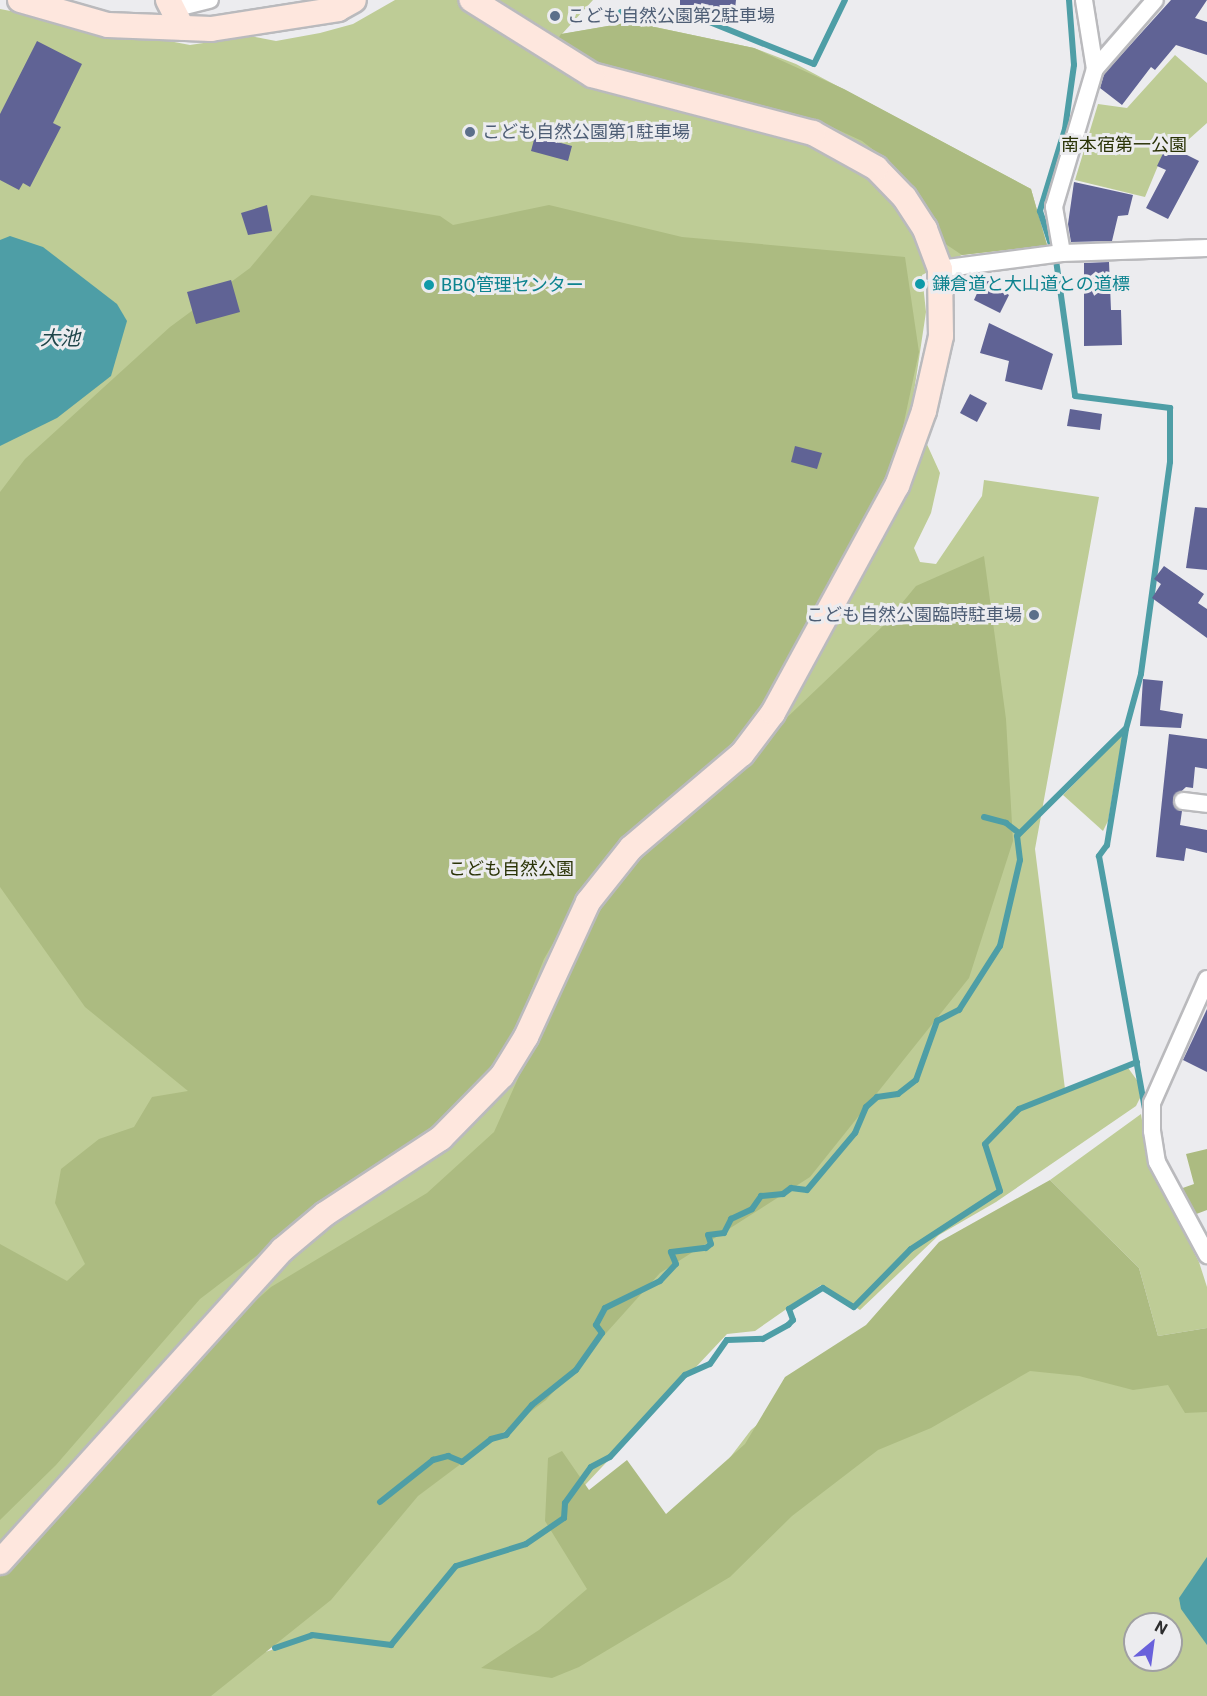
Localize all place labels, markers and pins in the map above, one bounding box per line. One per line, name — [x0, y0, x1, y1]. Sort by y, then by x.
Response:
place label: こども自然公園第2駐車場 — [567, 5, 775, 27]
marker: こども自然公園第2駐車場 — [548, 9, 562, 23]
place label: こども自然公園第1駐車場 — [482, 121, 690, 143]
marker: こども自然公園第1駐車場 — [463, 125, 477, 139]
place label: 鎌倉道と大山道との道標 — [932, 273, 1130, 295]
place label: BBQ管理センター — [441, 274, 584, 296]
marker: 鎌倉道と大山道との道標 — [913, 277, 927, 291]
marker: BBQ管理センター — [422, 278, 436, 292]
place label: こども自然公園臨時駐車場 — [806, 604, 1022, 626]
marker: こども自然公園臨時駐車場 — [1027, 608, 1041, 622]

